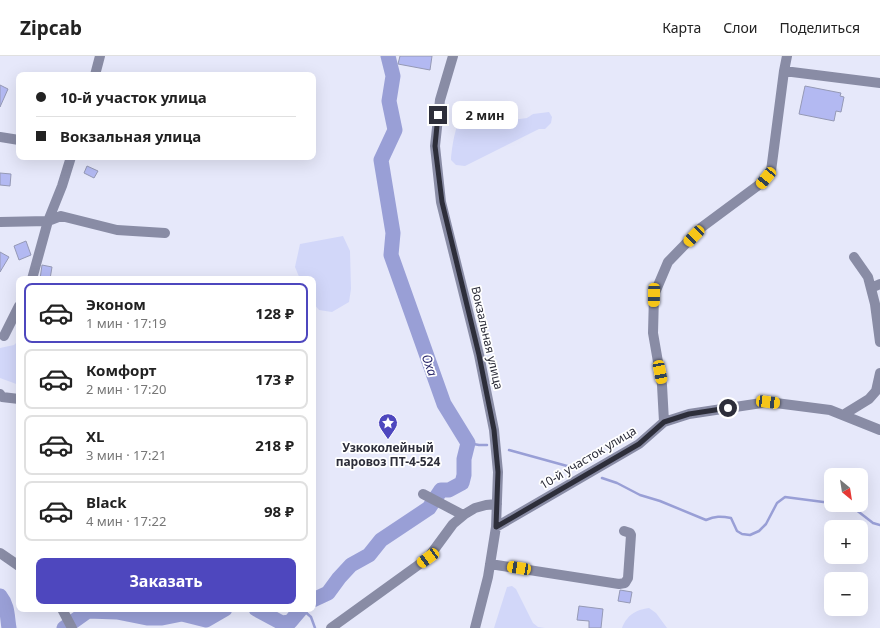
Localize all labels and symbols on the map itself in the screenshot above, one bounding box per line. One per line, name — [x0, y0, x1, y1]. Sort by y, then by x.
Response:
callout: 2 мин — [452, 101, 518, 129]
route end — [429, 106, 447, 124]
car — [754, 165, 778, 191]
car — [681, 223, 707, 249]
car — [648, 283, 660, 307]
street label: Вокзальная улица — [467, 285, 508, 391]
water label: Оха — [418, 352, 442, 379]
car — [652, 359, 668, 385]
car — [755, 395, 781, 409]
route start — [719, 399, 737, 417]
place icon: Узкоколейный паровоз ПТ-4-524 — [377, 412, 399, 440]
street label: 10-й участок улица — [536, 422, 639, 493]
place label: Узкоколейный паровоз ПТ-4-524 — [336, 439, 440, 470]
north arrow — [824, 468, 868, 512]
car — [415, 546, 441, 570]
car — [506, 560, 532, 576]

